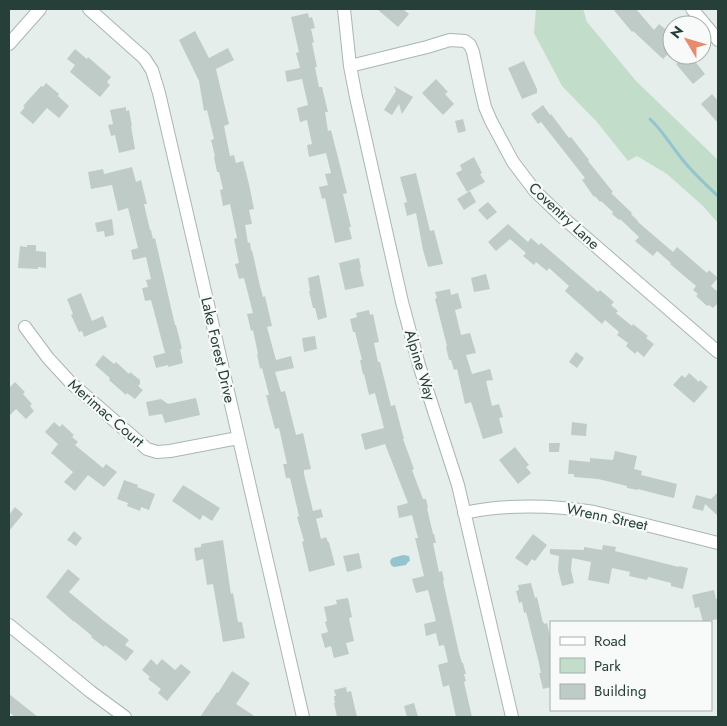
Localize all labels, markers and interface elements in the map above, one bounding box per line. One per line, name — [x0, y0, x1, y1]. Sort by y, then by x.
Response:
north arrow — [662, 15, 712, 65]
text: N — [665, 21, 688, 43]
street label: Coventry Lane — [524, 177, 605, 255]
street label: Lake Forest Drive — [195, 295, 241, 405]
street label: Alpine Way — [399, 327, 441, 403]
street label: Merimac Court — [63, 374, 149, 453]
street label: Wrenn Street — [564, 498, 650, 536]
legend — [550, 621, 712, 711]
text: Road — [594, 630, 626, 652]
text: Park — [594, 655, 621, 677]
text: Building — [594, 680, 646, 702]

